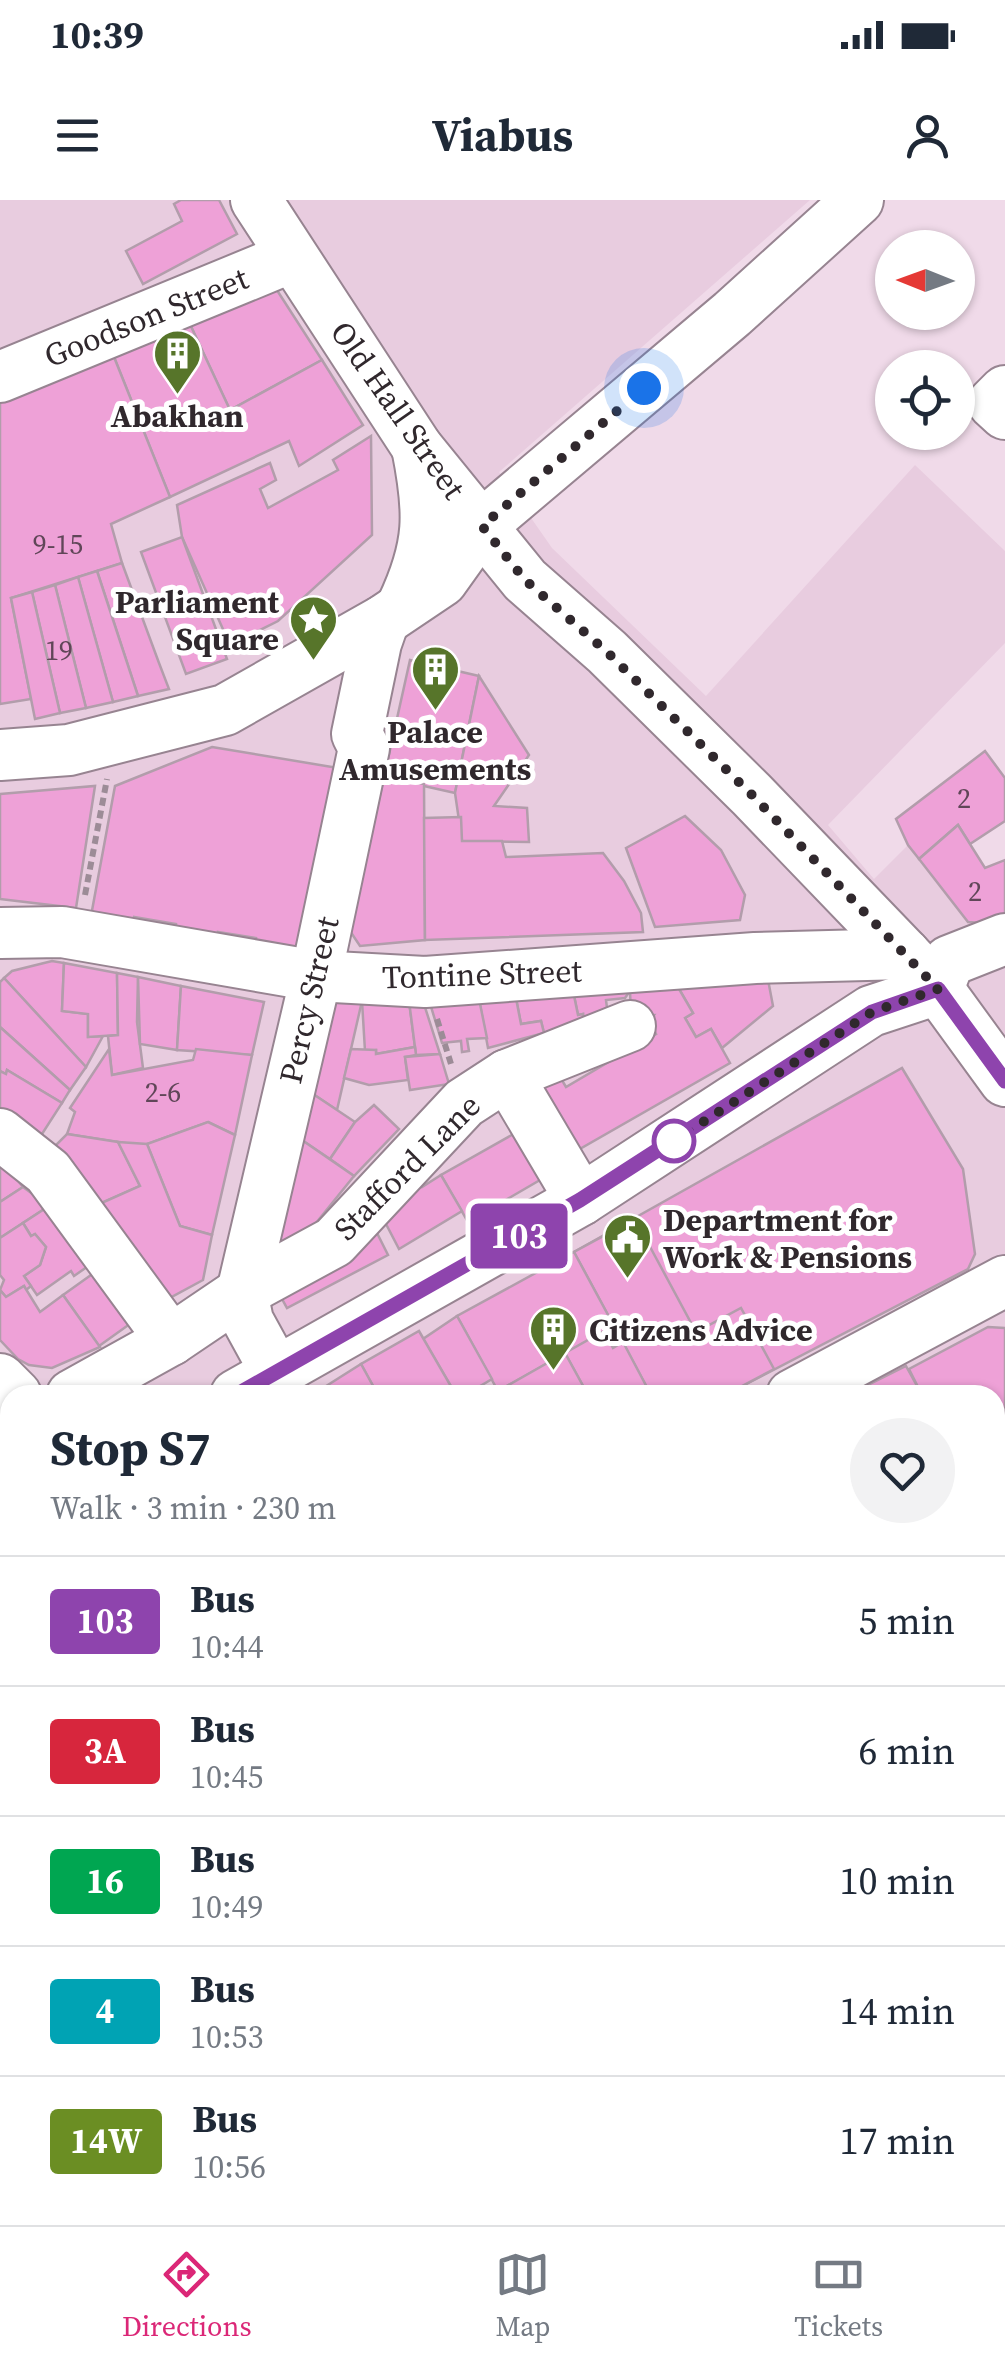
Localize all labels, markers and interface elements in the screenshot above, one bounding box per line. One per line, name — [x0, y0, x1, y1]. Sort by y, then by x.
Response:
text: 10:39 — [50, 9, 144, 61]
text: Viabus — [432, 104, 573, 166]
icon: menu — [50, 108, 105, 163]
icon: person — [900, 108, 955, 163]
north arrow — [875, 230, 975, 330]
map controls — [875, 230, 975, 450]
street label: Goodson Street — [38, 256, 255, 378]
street label: Old Hall Street — [320, 312, 476, 508]
building icon: Abakhan — [151, 328, 203, 396]
button: locate — [875, 350, 975, 450]
your location — [619, 363, 669, 413]
place label: Abakhan — [110, 394, 244, 438]
house number: 9-15 — [33, 525, 83, 563]
place label: Parliament Square — [115, 580, 280, 661]
place icon: Parliament Square — [288, 594, 340, 662]
house number: 19 — [45, 631, 73, 669]
building icon: Palace Amusements — [409, 644, 461, 712]
place label: Palace Amusements — [339, 710, 531, 791]
house number: 2 — [957, 779, 971, 817]
house number: 2 — [968, 872, 982, 910]
street label: Percy Street — [268, 912, 350, 1088]
street label: Tontine Street — [381, 949, 583, 999]
house number: 2-6 — [145, 1073, 181, 1111]
street label: Stafford Lane — [324, 1084, 490, 1250]
unlabelled marker — [653, 1120, 695, 1162]
place label: Department for Work & Pensions — [663, 1198, 912, 1279]
line badge: 103 — [462, 1204, 576, 1268]
text: 103 — [491, 1212, 547, 1260]
public building icon: Department for Work & Pensions — [602, 1212, 654, 1280]
building icon: Citizens Advice — [528, 1304, 580, 1372]
place label: Citizens Advice — [589, 1308, 813, 1352]
text: Stop S7 — [50, 1415, 211, 1481]
button: heart — [850, 1418, 955, 1523]
text: Walk · 3 min · 230 m — [50, 1486, 336, 1530]
text: Bus — [190, 1573, 255, 1625]
text: 5 min — [859, 1595, 955, 1647]
text: 103 — [77, 1597, 133, 1645]
text: 10:44 — [190, 1625, 264, 1669]
text: Bus — [190, 1703, 255, 1755]
text: 6 min — [859, 1725, 955, 1777]
text: 3A — [84, 1727, 126, 1775]
text: 10:45 — [190, 1755, 264, 1799]
text: Bus — [190, 1833, 255, 1885]
text: 10 min — [840, 1855, 955, 1907]
text: 16 — [86, 1857, 124, 1905]
text: 10:49 — [190, 1885, 264, 1929]
text: Bus — [190, 1963, 255, 2015]
text: 14 min — [840, 1985, 955, 2037]
text: 4 — [96, 1987, 114, 2035]
text: 10:53 — [190, 2015, 264, 2059]
text: Bus — [192, 2093, 257, 2145]
text: 17 min — [840, 2115, 955, 2167]
text: 14W — [70, 2117, 142, 2165]
text: 10:56 — [192, 2145, 266, 2189]
tab: Directions — [122, 2247, 252, 2345]
tab: Map — [495, 2247, 550, 2345]
tab: Tickets — [794, 2247, 883, 2345]

